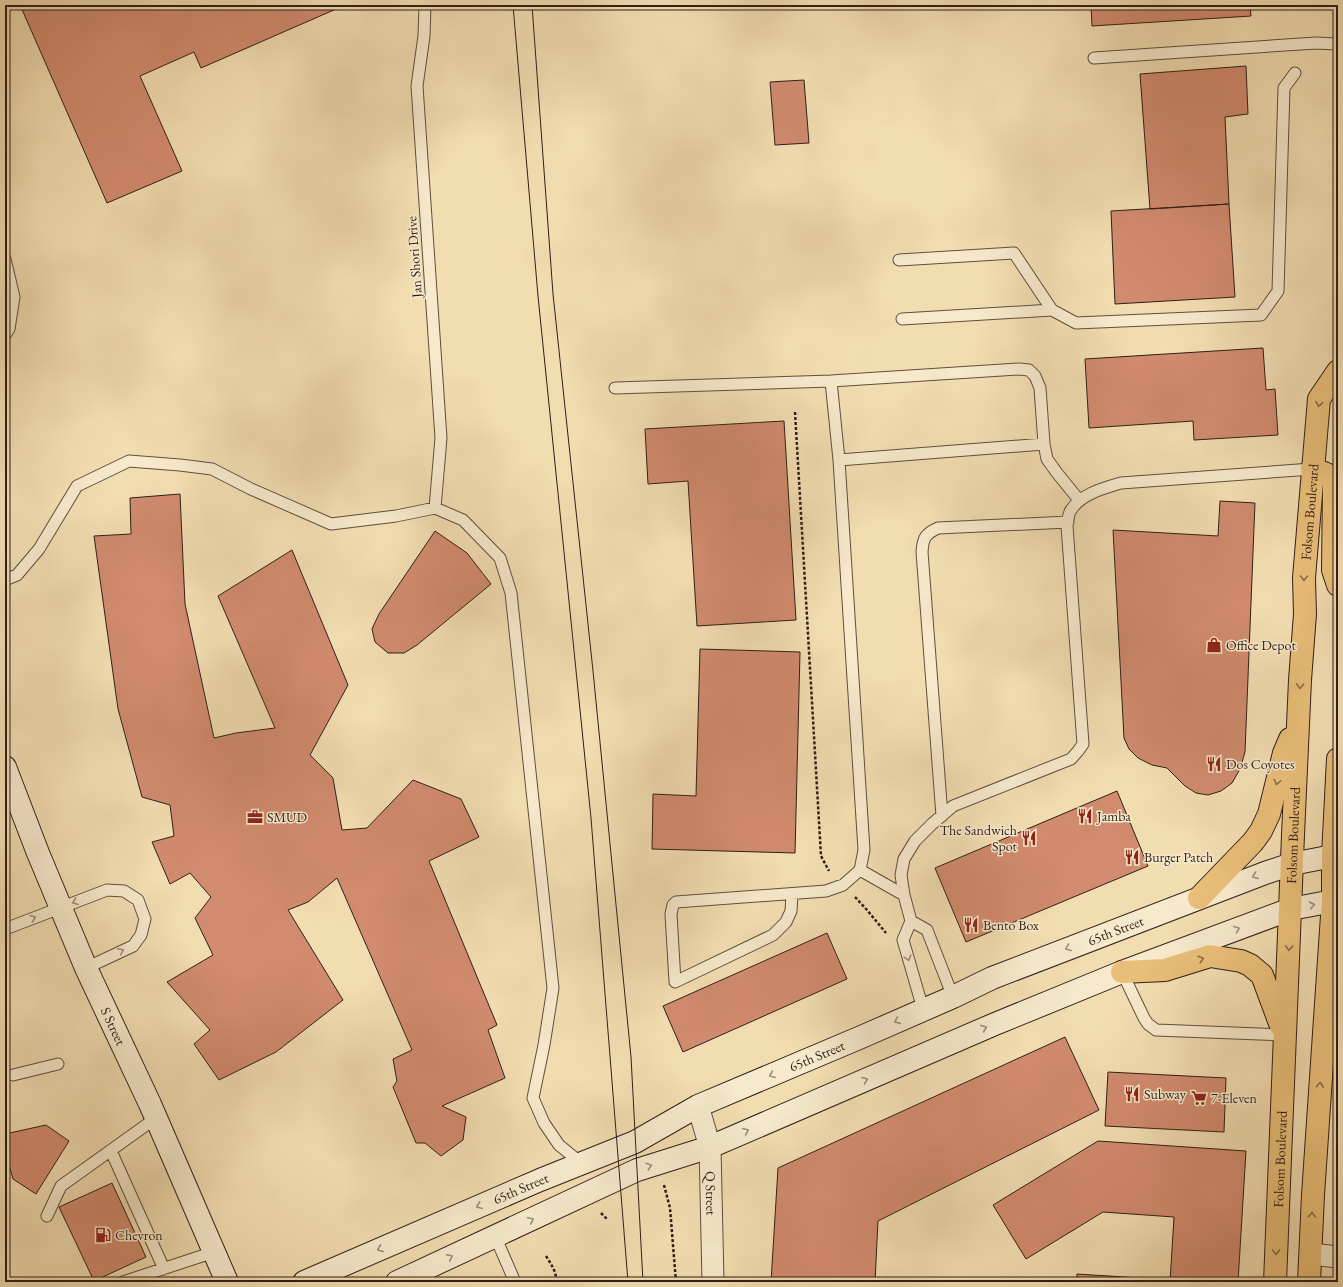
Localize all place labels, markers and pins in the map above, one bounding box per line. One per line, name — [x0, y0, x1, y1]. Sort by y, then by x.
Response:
shop icon: Office Depot — [1205, 636, 1223, 654]
place label: Office Depot — [1226, 636, 1296, 654]
restaurant icon: Dos Coyotes — [1205, 755, 1223, 773]
place label: Dos Coyotes — [1226, 755, 1295, 773]
restaurant icon: Jamba — [1076, 807, 1094, 825]
place label: Jamba — [1096, 807, 1131, 825]
office icon: SMUD — [246, 808, 264, 826]
place label: SMUD — [267, 808, 307, 826]
place label: The Sandwich Spot — [940, 821, 1018, 855]
restaurant icon: The Sandwich Spot — [1020, 829, 1038, 847]
restaurant icon: Burger Patch — [1123, 848, 1141, 866]
place label: Burger Patch — [1144, 848, 1213, 866]
restaurant icon: Bento Box — [962, 916, 980, 934]
place label: Bento Box — [983, 916, 1039, 934]
restaurant icon: Subway — [1123, 1085, 1141, 1103]
place label: Subway — [1144, 1085, 1187, 1103]
supermarket icon: 7-Eleven — [1190, 1089, 1208, 1107]
place label: 7-Eleven — [1211, 1089, 1258, 1107]
fuel station icon: Chevron — [94, 1226, 112, 1244]
place label: Chevron — [115, 1226, 163, 1244]

